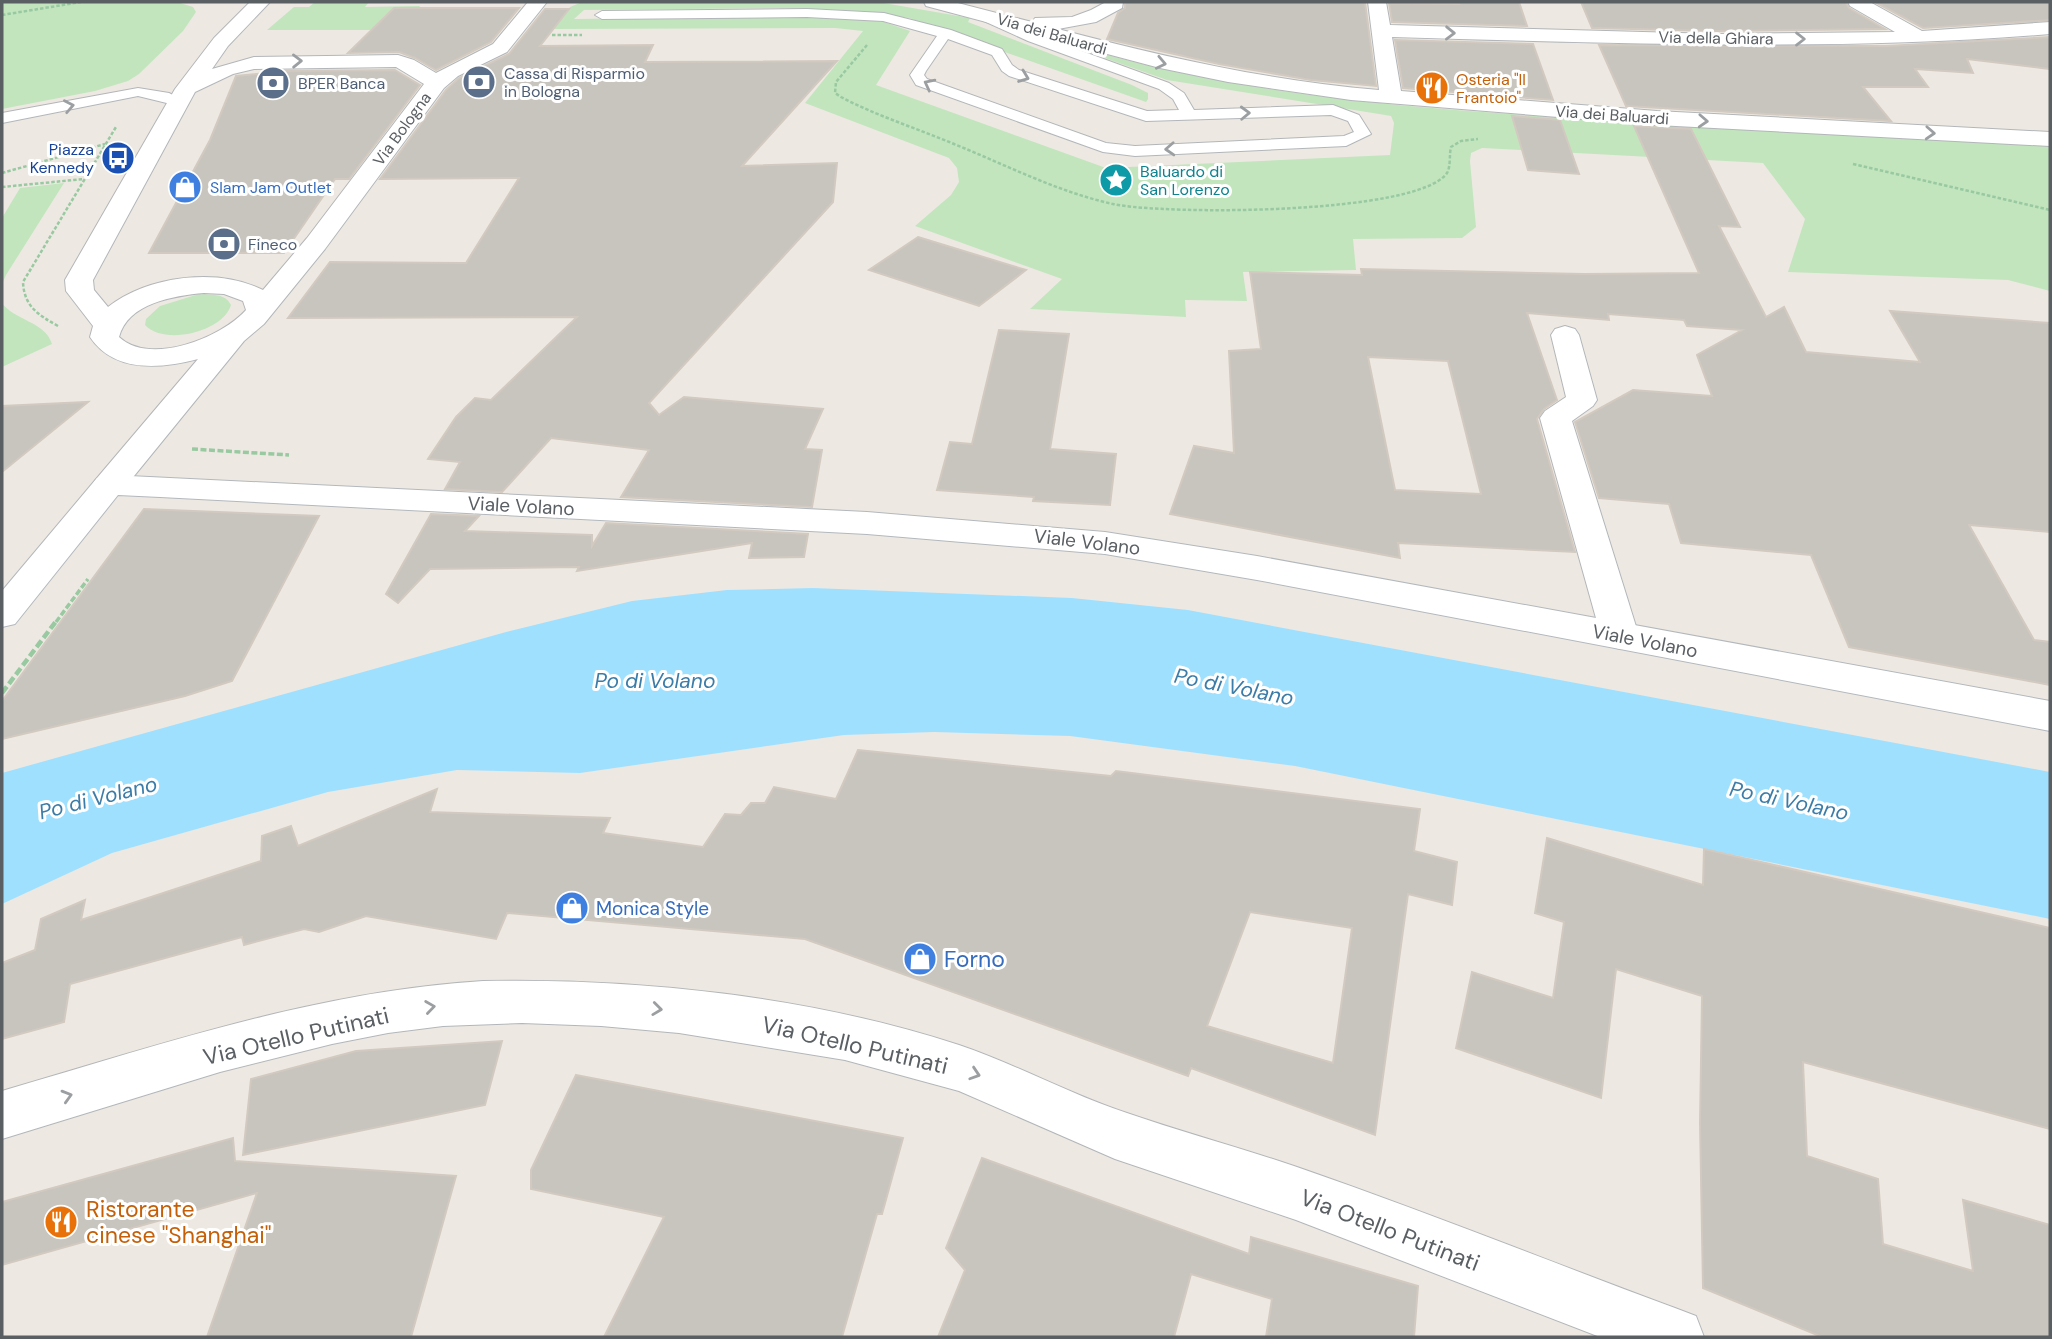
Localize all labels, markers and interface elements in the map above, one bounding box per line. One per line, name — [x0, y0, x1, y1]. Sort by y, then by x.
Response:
street label: Via dei Baluardi — [994, 8, 1110, 60]
one-way arrow — [1445, 25, 1456, 40]
street label: Via della Ghiara — [1658, 26, 1774, 50]
one-way arrow — [1795, 31, 1805, 47]
one-way arrow — [293, 53, 303, 69]
one-way arrow — [1155, 54, 1167, 69]
bank icon: Cassa di Risparmio in Bologna — [460, 63, 498, 101]
place label: Cassa di Risparmio in Bologna — [504, 63, 645, 102]
bank icon: BPER Banca — [254, 64, 292, 102]
one-way arrow — [1017, 68, 1029, 82]
restaurant icon: Osteria "Il Frantoio" — [1413, 69, 1451, 107]
place label: Osteria "Il Frantoio" — [1456, 69, 1526, 108]
place label: BPER Banca — [298, 73, 385, 94]
one-way arrow — [924, 79, 937, 92]
street label: Via Bologna — [368, 88, 436, 170]
one-way arrow — [63, 99, 75, 114]
street label: Via dei Baluardi — [1554, 101, 1670, 129]
one-way arrow — [1240, 105, 1251, 120]
one-way arrow — [1698, 113, 1709, 128]
one-way arrow — [1925, 125, 1936, 140]
place label: Piazza Kennedy — [30, 139, 94, 178]
bus stop icon: Piazza Kennedy — [99, 139, 137, 177]
one-way arrow — [1164, 142, 1175, 157]
place icon: Baluardo di San Lorenzo — [1097, 161, 1135, 199]
place label: Baluardo di San Lorenzo — [1140, 161, 1230, 200]
shop icon: Slam Jam Outlet — [166, 168, 204, 206]
place label: Slam Jam Outlet — [210, 177, 332, 198]
bank icon: Fineco — [205, 225, 243, 263]
place label: Fineco — [248, 234, 297, 255]
street label: Viale Volano — [467, 491, 575, 521]
street label: Viale Volano — [1032, 523, 1142, 561]
street label: Viale Volano — [1590, 619, 1700, 663]
water label: Po di Volano — [1172, 662, 1296, 712]
water label: Po di Volano — [595, 667, 715, 695]
water label: Po di Volano — [36, 770, 160, 826]
water label: Po di Volano — [1727, 775, 1851, 827]
shop icon: Monica Style — [553, 889, 591, 927]
place label: Monica Style — [596, 896, 709, 921]
shop icon: Forno — [901, 940, 939, 978]
place label: Forno — [944, 944, 1005, 974]
street label: Via Otello Putinati — [200, 1000, 392, 1072]
one-way arrow — [425, 1000, 436, 1015]
one-way arrow — [652, 1001, 663, 1016]
street label: Via Otello Putinati — [759, 1009, 951, 1081]
one-way arrow — [969, 1066, 981, 1080]
one-way arrow — [61, 1090, 73, 1105]
street label: Via Otello Putinati — [1296, 1182, 1484, 1278]
place label: Ristorante cinese "Shanghai" — [86, 1194, 271, 1250]
restaurant icon: Ristorante cinese "Shanghai" — [42, 1203, 80, 1241]

